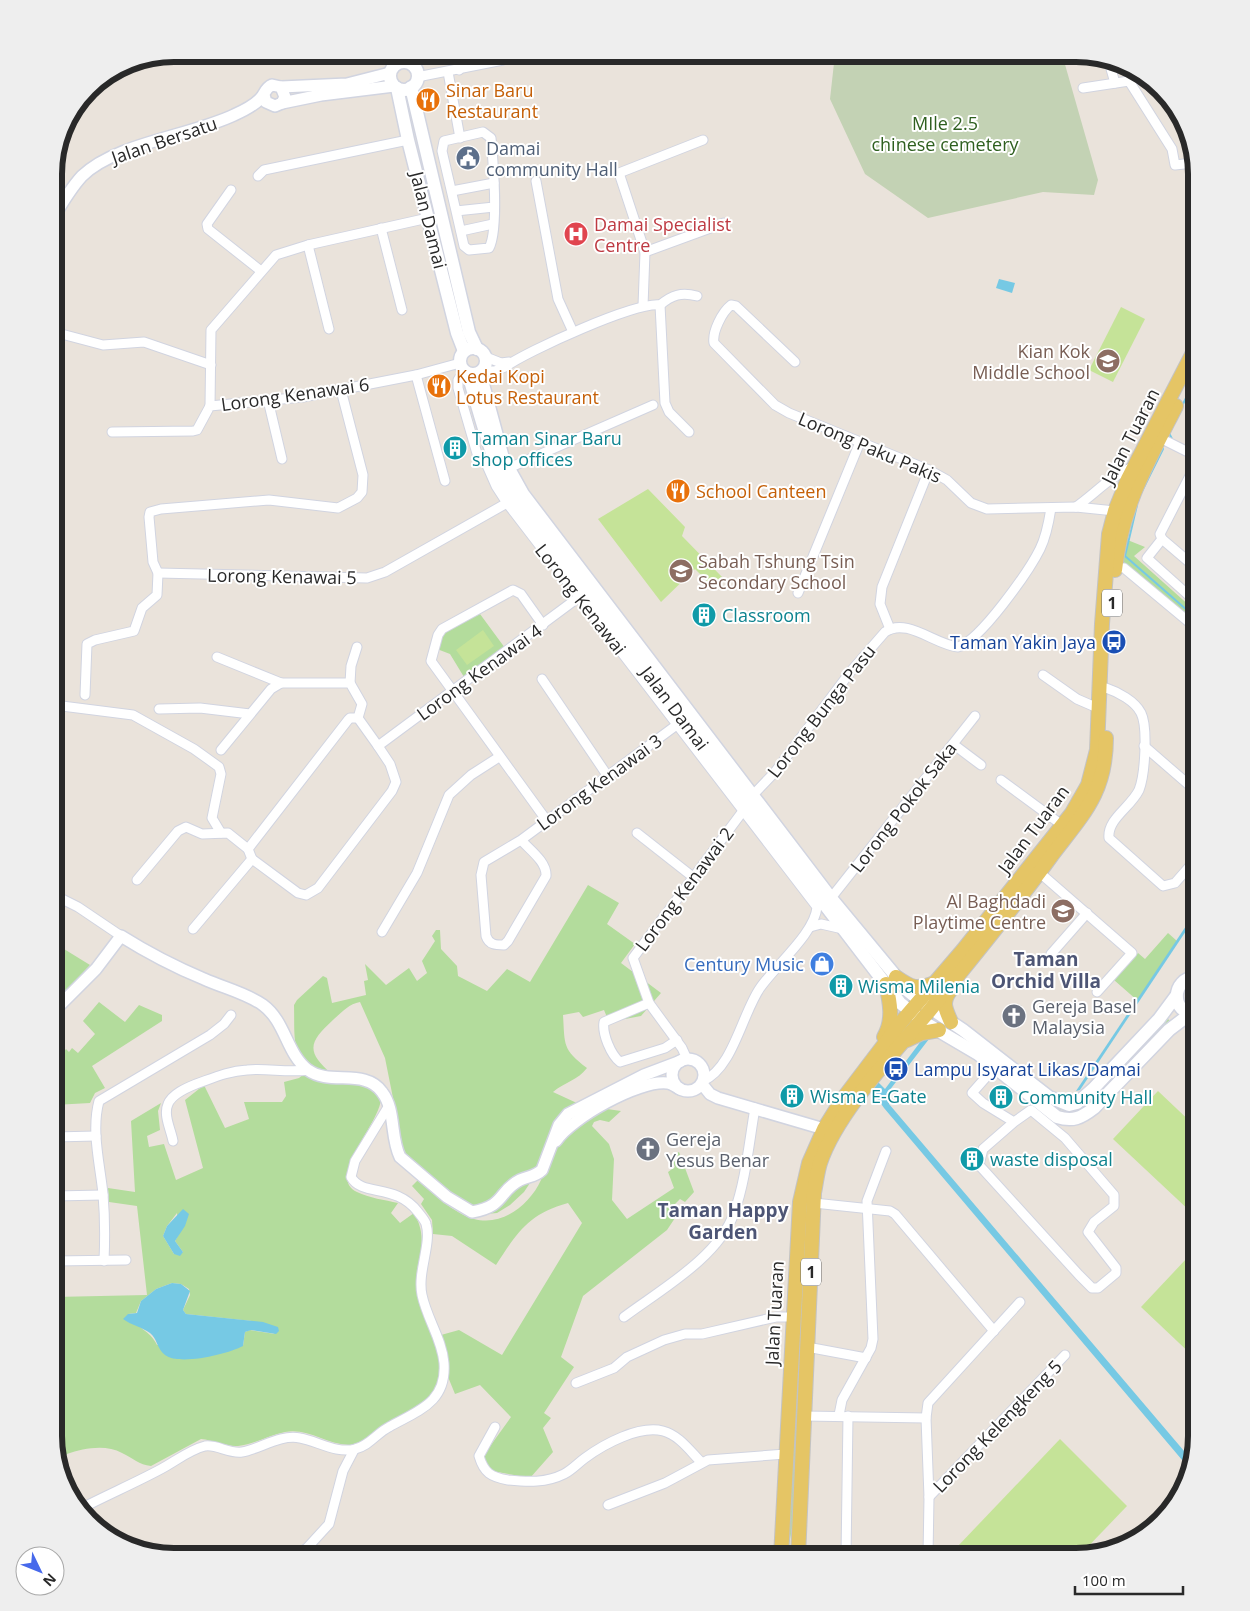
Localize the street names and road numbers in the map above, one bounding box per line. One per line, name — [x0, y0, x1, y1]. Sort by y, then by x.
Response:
street label: Jalan Bersatu — [106, 111, 220, 170]
street label: Jalan Damai — [405, 167, 453, 271]
street label: Lorong Kenawai 6 — [219, 372, 371, 416]
street label: Jalan Tuaran — [1095, 384, 1164, 490]
street label: Lorong Paku Pakis — [795, 406, 945, 488]
street label: Lorong Kenawai — [530, 539, 632, 659]
street label: Lorong Kenawai 5 — [207, 563, 357, 589]
road number: 1 — [1102, 590, 1122, 616]
street label: Lorong Kenawai 4 — [411, 618, 547, 726]
street label: Lorong Bunga Pasu — [762, 640, 880, 782]
street label: Jalan Damai — [634, 659, 714, 755]
street label: Lorong Kenawai 3 — [531, 728, 667, 836]
street label: Lorong Pokok Saka — [845, 737, 961, 877]
street label: Jalan Tuaran — [991, 780, 1074, 880]
street label: Lorong Kenawai 2 — [629, 822, 739, 956]
road number: 1 — [801, 1258, 821, 1286]
street label: Jalan Tuaran — [759, 1260, 789, 1368]
street label: Lorong Kelengkeng 5 — [927, 1354, 1067, 1498]

